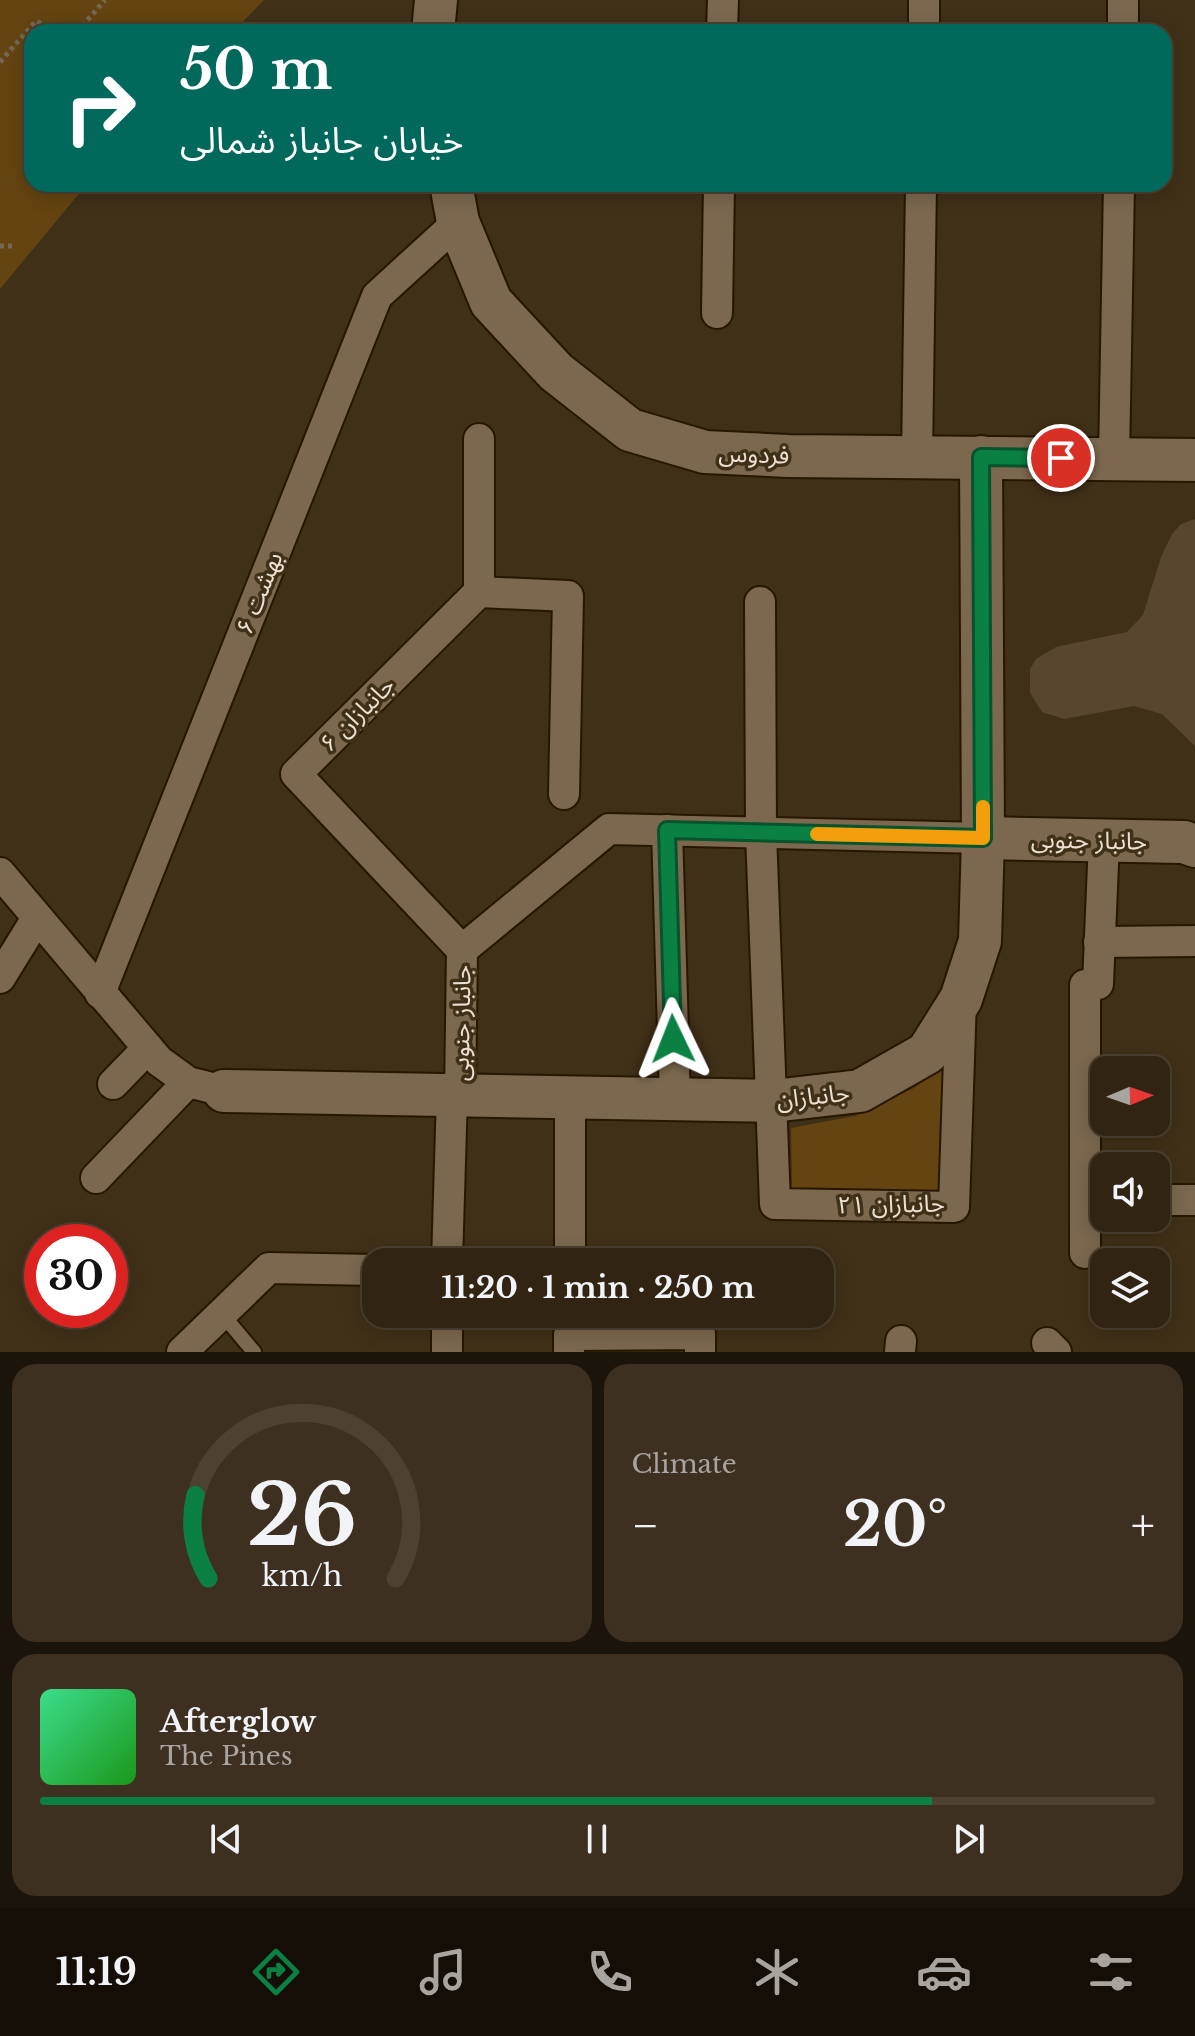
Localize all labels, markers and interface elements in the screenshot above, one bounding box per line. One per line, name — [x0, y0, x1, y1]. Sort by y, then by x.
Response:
text: 50 m — [180, 35, 332, 104]
icon: right — [48, 56, 152, 160]
text: خیابان جانباز شمالی — [180, 118, 463, 163]
pin — [1027, 424, 1095, 492]
icon: arrive — [1039, 436, 1083, 480]
street label: فردوس — [718, 438, 790, 470]
street label: بهشت ۶ — [229, 548, 289, 638]
street label: جانبازان ۶ — [314, 671, 400, 757]
street label: جانباز جنوبی — [1031, 824, 1147, 856]
street label: جانباز جنوبی — [445, 965, 477, 1081]
position arrow — [631, 997, 715, 1081]
north arrow — [1090, 1056, 1170, 1136]
map controls — [1090, 1056, 1170, 1328]
street label: جانبازان — [775, 1078, 851, 1114]
button: sound — [1090, 1152, 1170, 1232]
street label: جانبازان ۲۱ — [837, 1189, 945, 1219]
speed limit sign: 30 — [24, 1224, 128, 1328]
button: layers — [1090, 1248, 1170, 1328]
text: 11:20 · 1 min · 250 m — [441, 1269, 755, 1306]
text: Climate — [632, 1448, 737, 1480]
text: 26 — [247, 1464, 357, 1567]
text: 20° — [843, 1488, 947, 1562]
text: − — [632, 1498, 659, 1553]
text: + — [1131, 1498, 1155, 1553]
text: km/h — [261, 1558, 342, 1594]
text: Afterglow — [160, 1703, 316, 1740]
text: The Pines — [160, 1740, 292, 1772]
icon: previous — [204, 1817, 248, 1861]
icon: pause — [575, 1817, 619, 1861]
icon: next — [947, 1817, 991, 1861]
icon: directions — [248, 1944, 304, 2000]
icon: music — [415, 1944, 471, 2000]
icon: phone — [582, 1944, 638, 2000]
icon: climate — [749, 1944, 805, 2000]
icon: car — [916, 1944, 972, 2000]
icon: filters — [1083, 1944, 1139, 2000]
text: 11:19 — [56, 1950, 137, 1995]

